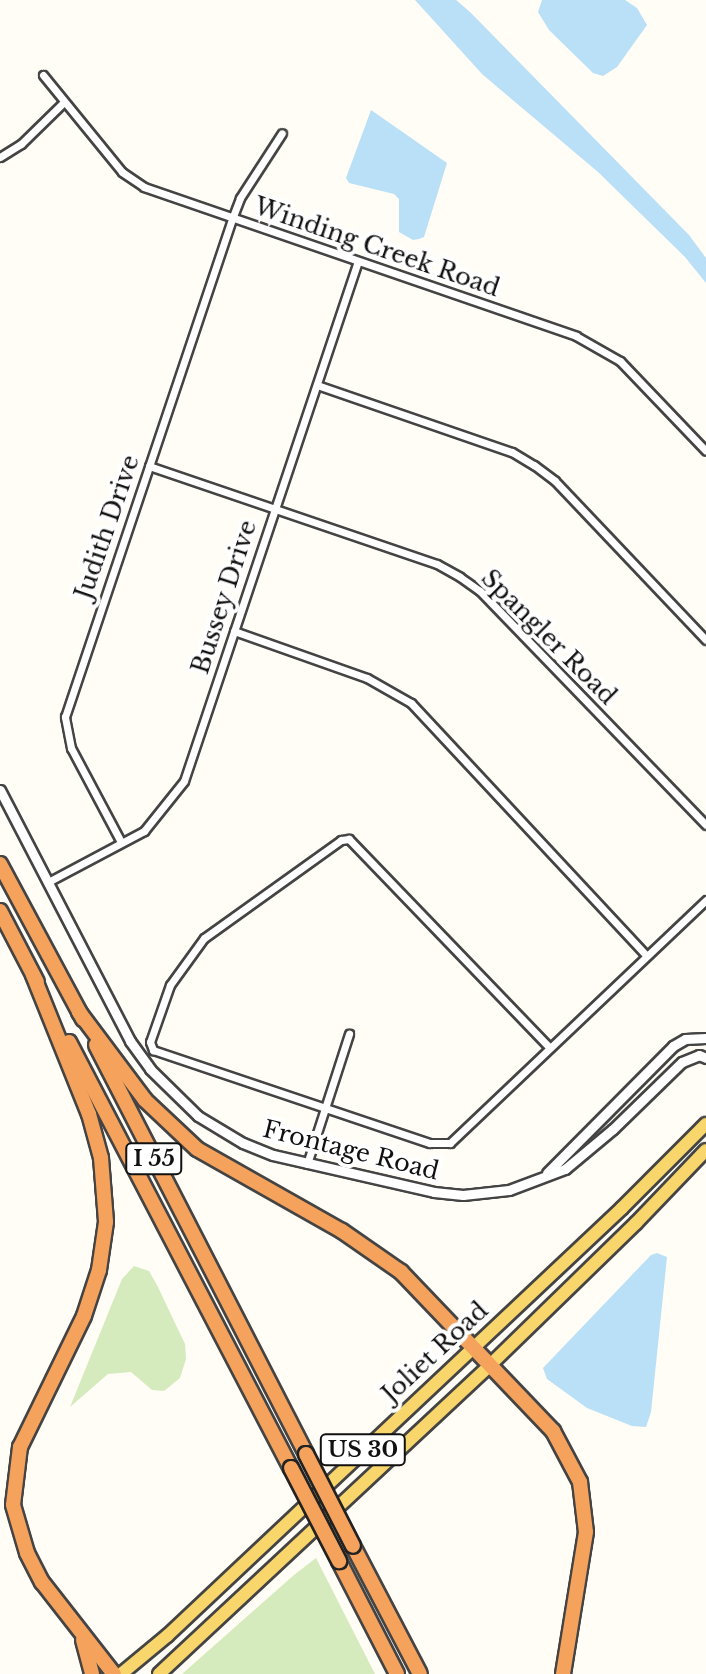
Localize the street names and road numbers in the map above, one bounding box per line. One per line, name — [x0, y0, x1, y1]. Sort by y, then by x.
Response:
street label: Winding Creek Road — [250, 191, 504, 303]
street label: Judith Drive — [69, 451, 145, 603]
street label: Bussey Drive — [186, 516, 262, 678]
street label: Spangler Road — [475, 563, 623, 711]
street label: Frontage Road — [260, 1114, 442, 1186]
road number: I 55 — [124, 1141, 184, 1177]
street label: Joliet Road — [376, 1296, 494, 1408]
road number: US 30 — [319, 1432, 407, 1468]

